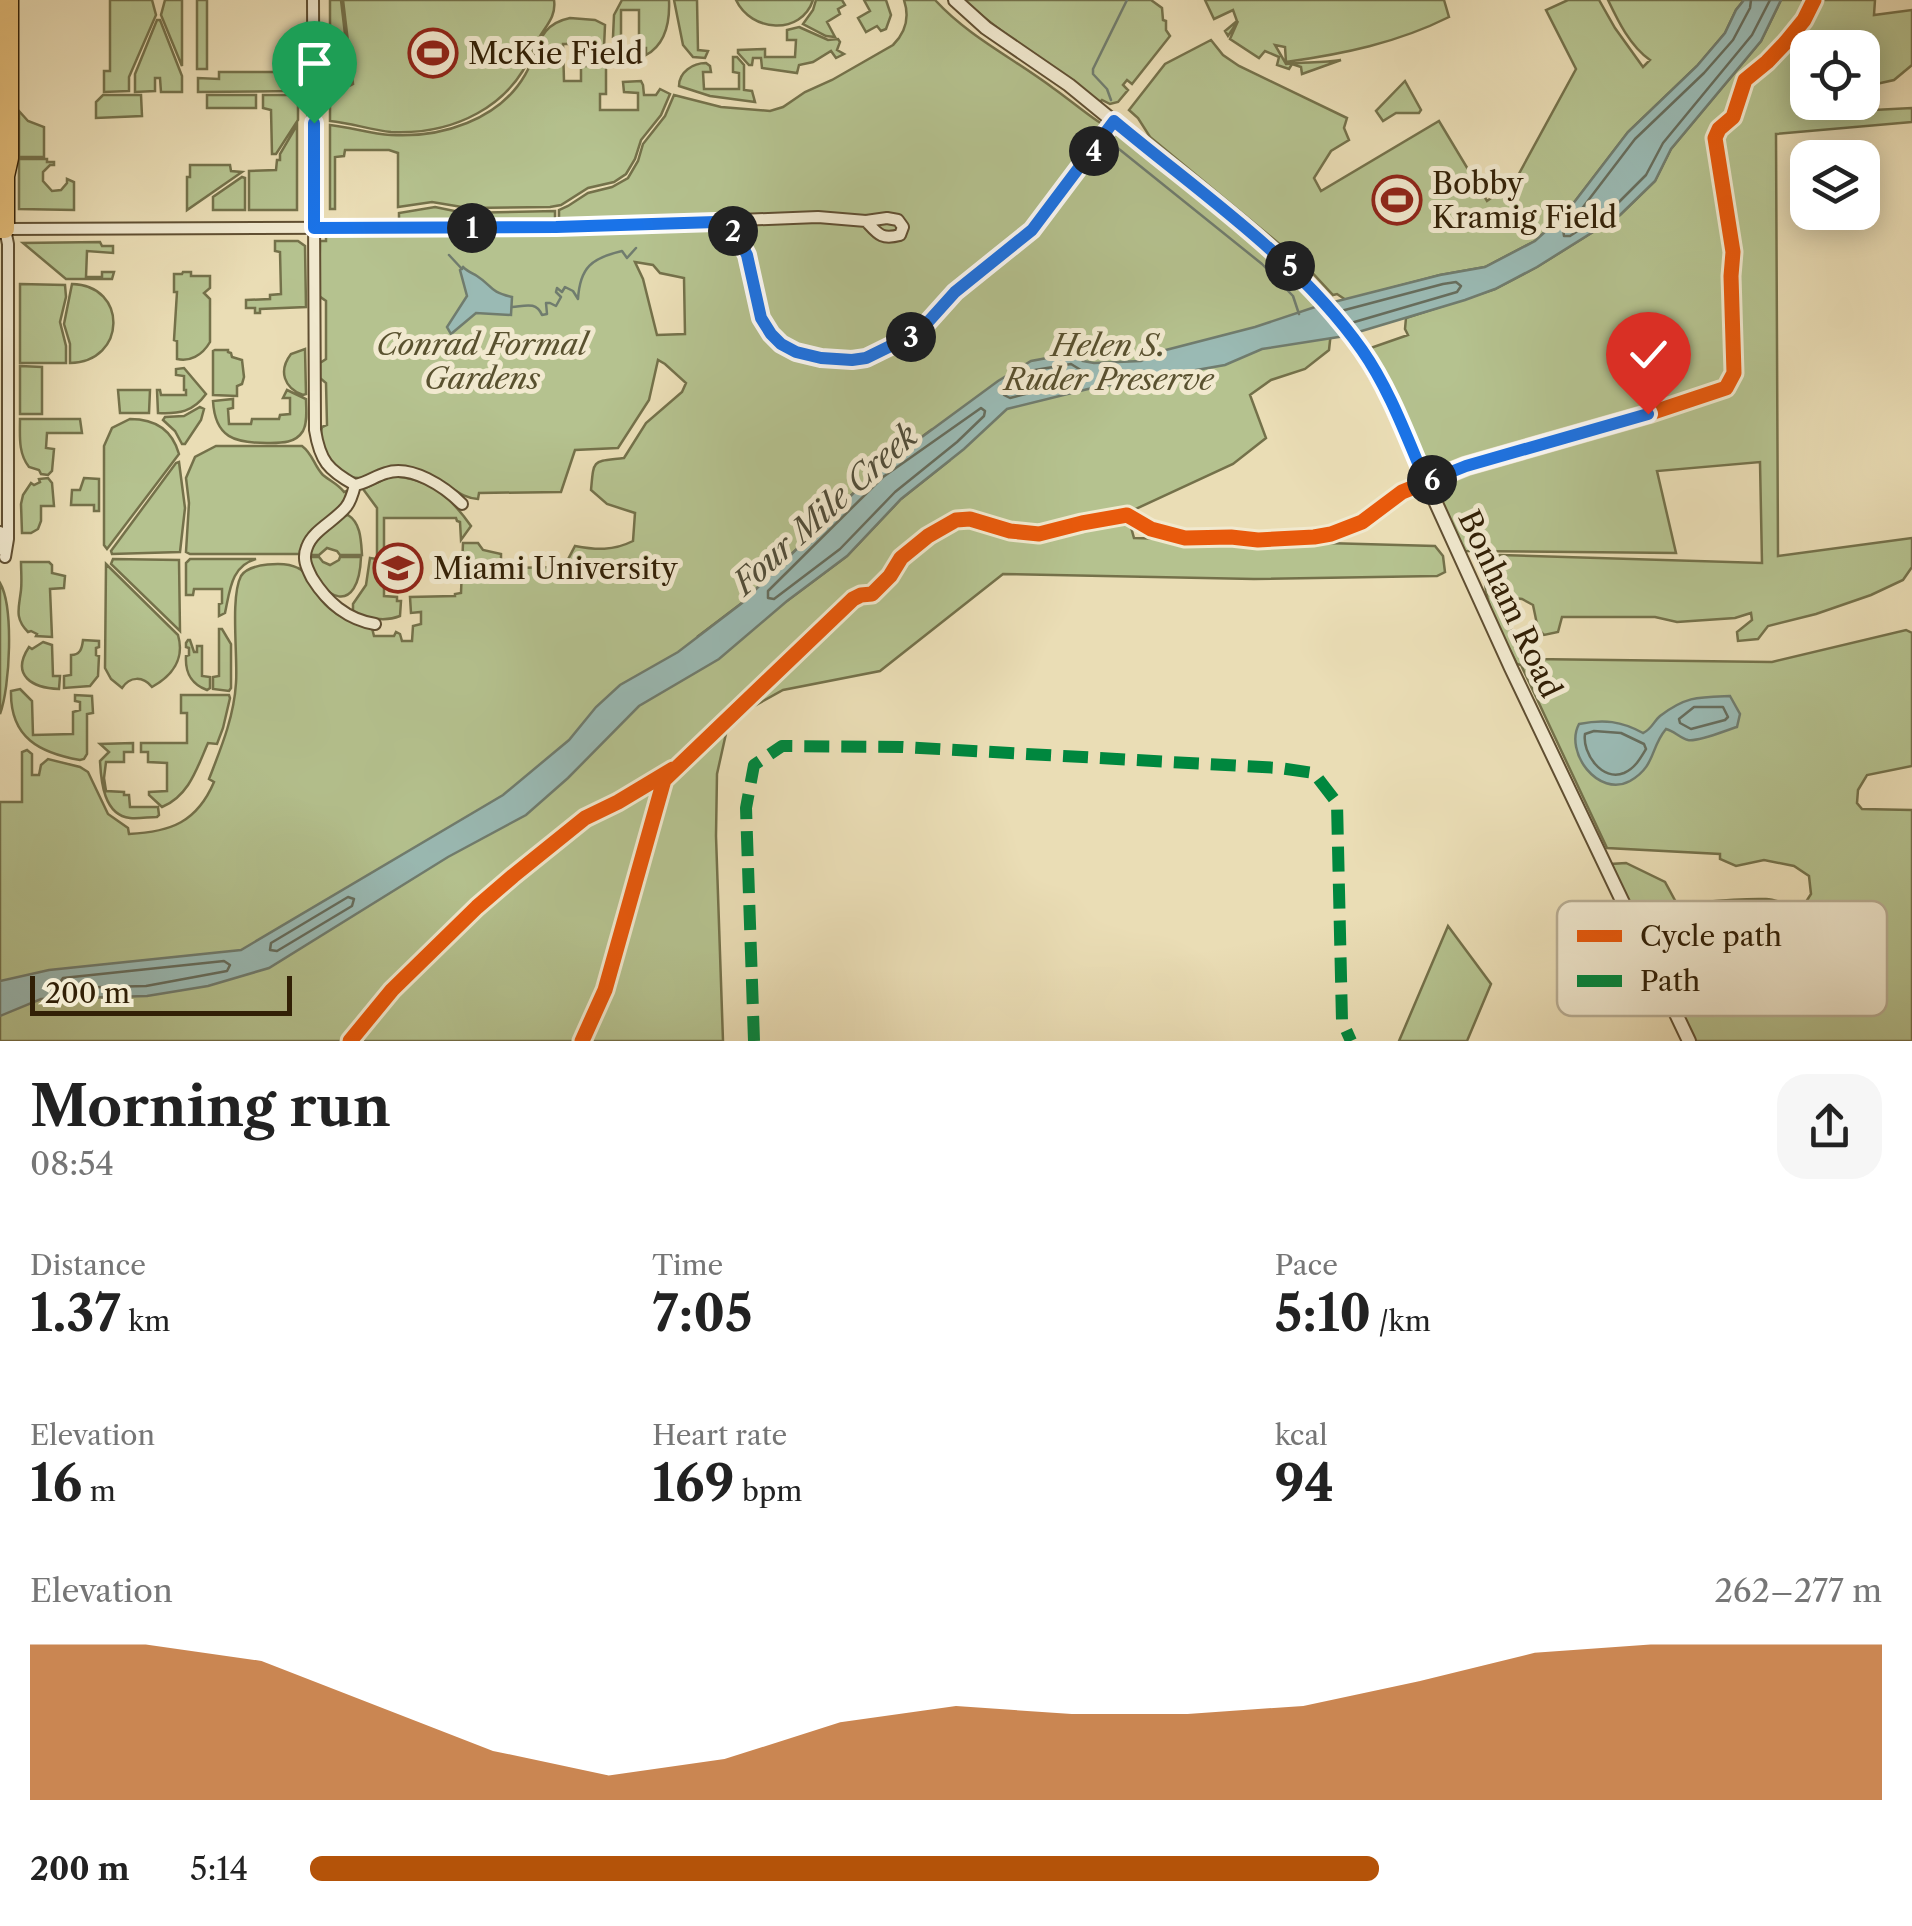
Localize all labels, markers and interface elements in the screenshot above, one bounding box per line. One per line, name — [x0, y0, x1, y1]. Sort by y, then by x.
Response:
pin — [272, 21, 357, 124]
sports icon: McKie Field — [407, 27, 459, 79]
map controls — [1790, 30, 1880, 230]
button: locate — [1790, 30, 1880, 120]
place label: McKie Field — [468, 35, 643, 72]
icon: arrive — [287, 36, 342, 91]
pin: 4 — [1069, 126, 1119, 176]
text: 4 — [1086, 134, 1102, 168]
button: layers — [1790, 140, 1880, 230]
place label: Bobby Kramig Field — [1432, 165, 1617, 236]
sports icon: Bobby Kramig Field — [1371, 174, 1423, 226]
pin: 1 — [447, 203, 497, 253]
pin: 2 — [708, 206, 758, 256]
text: 1 — [466, 211, 478, 245]
text: 2 — [725, 214, 741, 248]
pin: 5 — [1265, 241, 1315, 291]
text: 5 — [1282, 249, 1298, 283]
pin: 3 — [886, 312, 936, 362]
pin — [1606, 312, 1691, 415]
text: 3 — [903, 320, 919, 354]
park label: Conrad Formal Gardens — [376, 326, 591, 397]
park label: Helen S. Ruder Preserve — [1002, 327, 1215, 398]
icon: check — [1621, 327, 1676, 382]
water label: Four Mile Creek — [722, 416, 926, 604]
pin: 6 — [1407, 455, 1457, 505]
text: 6 — [1424, 463, 1440, 497]
street label: Bonham Road — [1450, 504, 1570, 704]
school or university icon: Miami University — [372, 542, 424, 594]
place label: Miami University — [433, 550, 678, 587]
legend — [1557, 901, 1887, 1016]
text: Cycle path — [1640, 919, 1782, 953]
text: Path — [1640, 964, 1700, 998]
scale bar — [30, 971, 292, 1016]
text: 200 m — [45, 976, 130, 1010]
text: Morning run — [30, 1073, 391, 1140]
button: share — [1777, 1074, 1882, 1179]
text: 08:54 — [30, 1144, 114, 1183]
text: Distance — [30, 1248, 146, 1282]
text: Time — [652, 1248, 723, 1282]
text: Pace — [1275, 1248, 1338, 1282]
text: 1.37 — [30, 1282, 121, 1344]
text: 7:05 — [652, 1282, 753, 1344]
text: 5:10 — [1275, 1282, 1371, 1344]
text: km — [121, 1304, 170, 1338]
text: /km — [1371, 1304, 1431, 1338]
text: Elevation — [30, 1418, 155, 1452]
text: Heart rate — [652, 1418, 787, 1452]
text: kcal — [1275, 1418, 1328, 1452]
text: 16 — [30, 1452, 82, 1514]
text: 169 — [652, 1452, 735, 1514]
text: 94 — [1275, 1452, 1334, 1514]
text: m — [82, 1474, 116, 1508]
text: bpm — [735, 1474, 802, 1508]
text: Elevation — [30, 1571, 173, 1610]
text: 262–277 m — [1714, 1571, 1882, 1610]
text: 200 m — [30, 1849, 130, 1888]
text: 5:14 — [190, 1849, 248, 1888]

